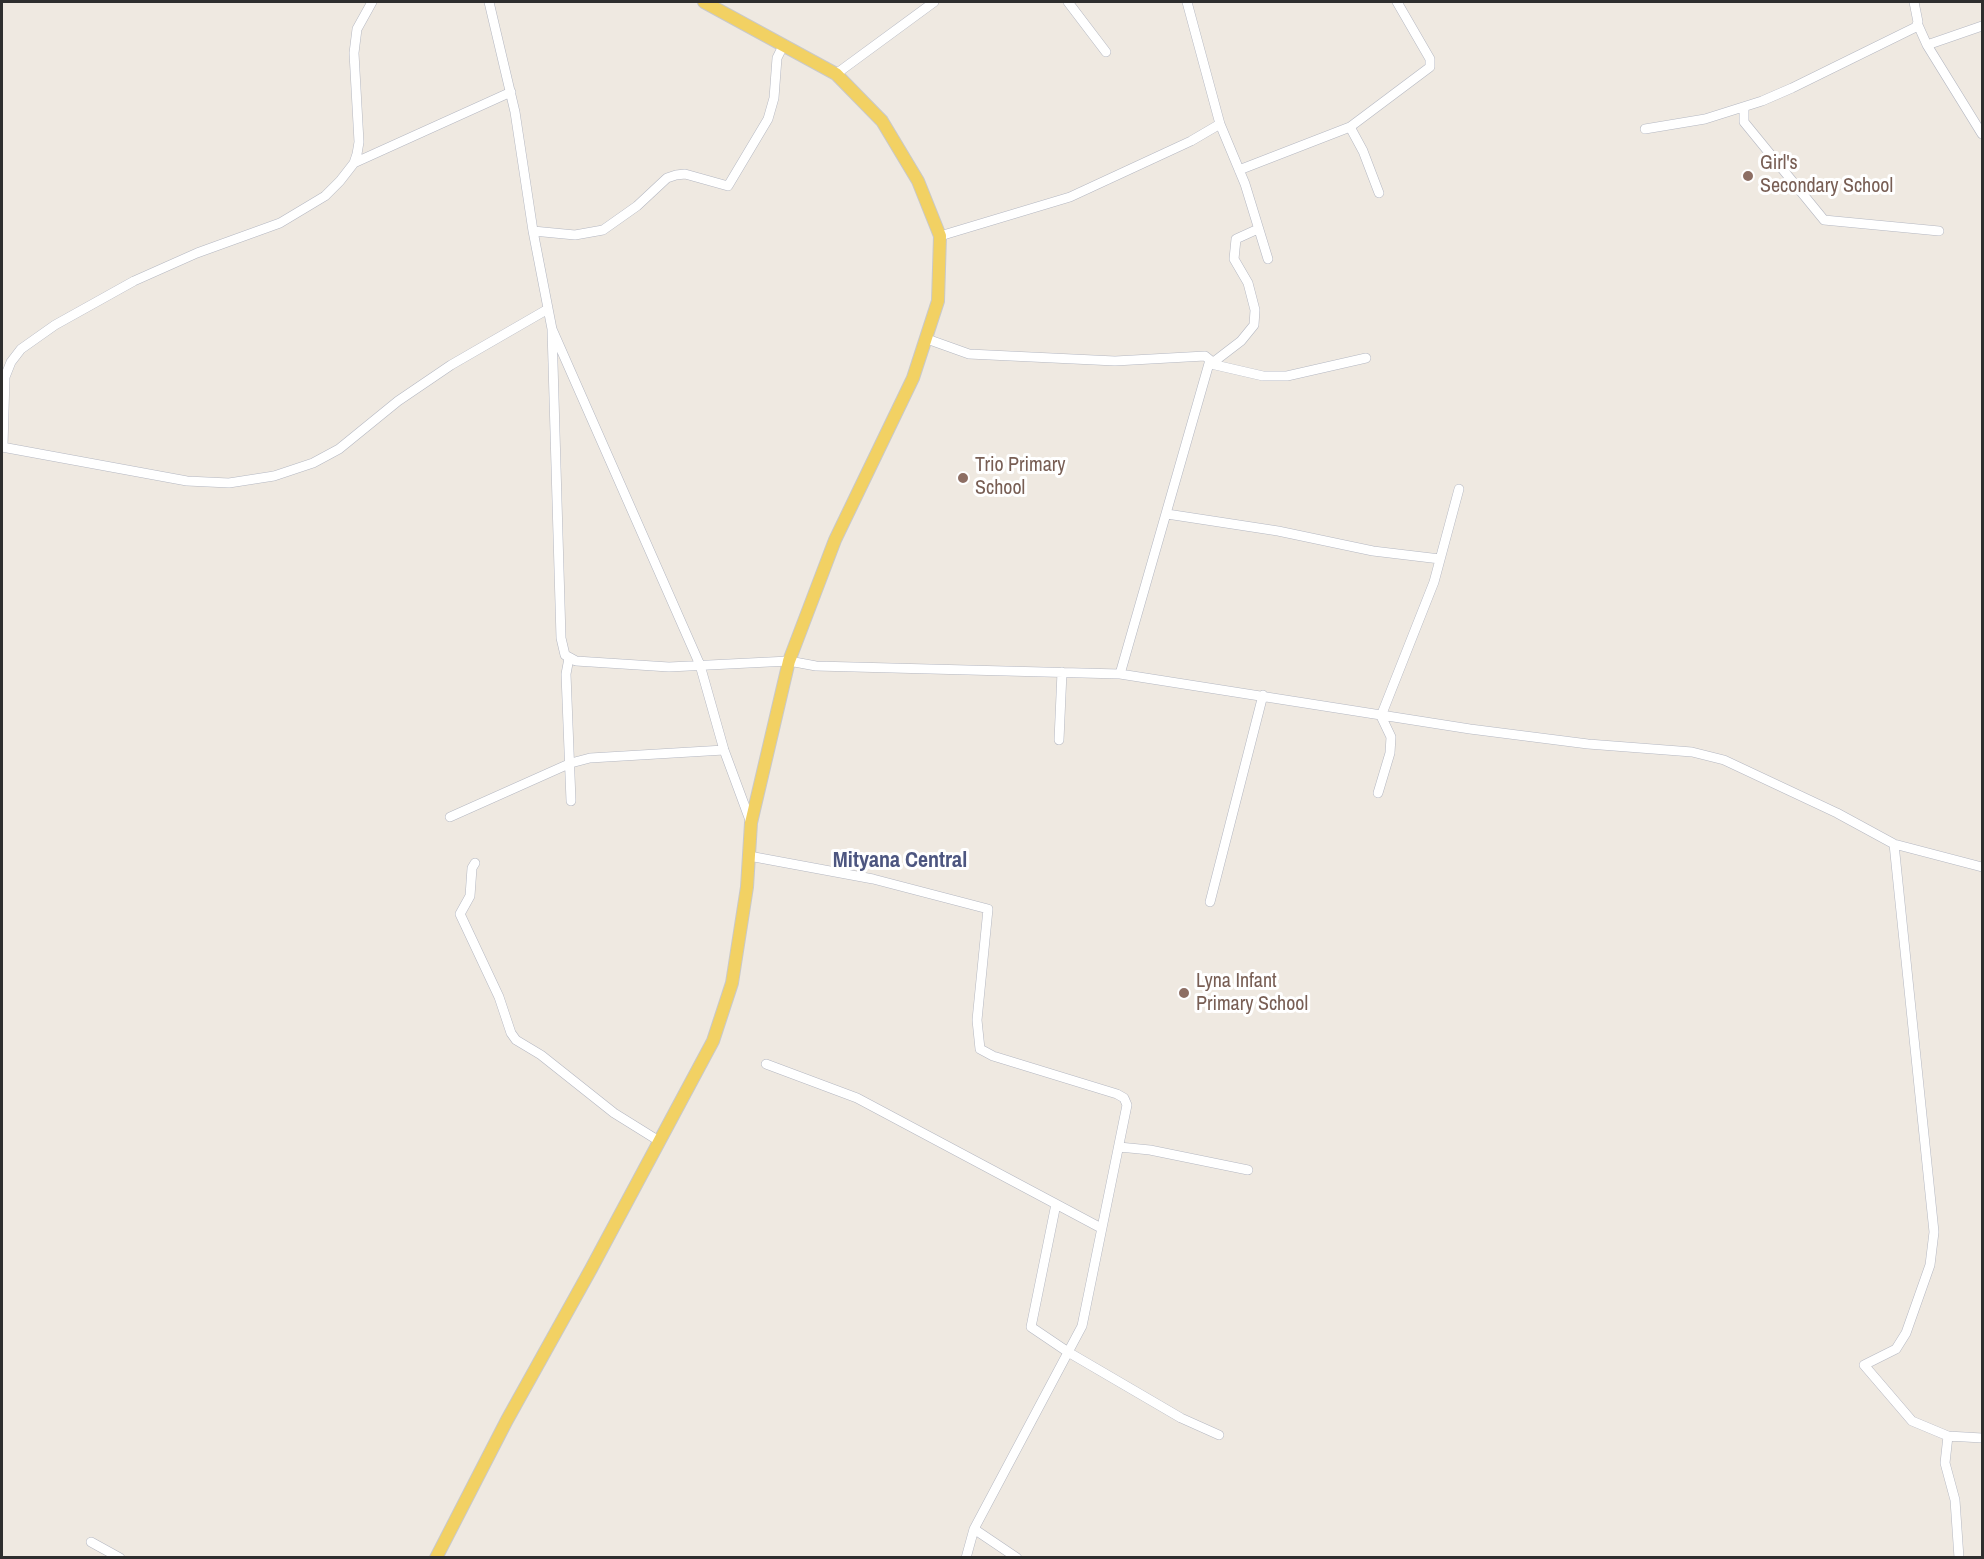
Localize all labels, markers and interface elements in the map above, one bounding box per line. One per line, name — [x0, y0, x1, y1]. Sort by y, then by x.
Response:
place label: Girl's Secondary School — [1760, 152, 1893, 199]
marker: Girl's Secondary School — [1741, 169, 1755, 183]
place label: Trio Primary School — [975, 454, 1066, 501]
marker: Trio Primary School — [956, 471, 970, 485]
district label: Mityana Central — [833, 848, 967, 874]
place label: Lyna Infant Primary School — [1196, 970, 1308, 1017]
marker: Lyna Infant Primary School — [1177, 986, 1191, 1000]

